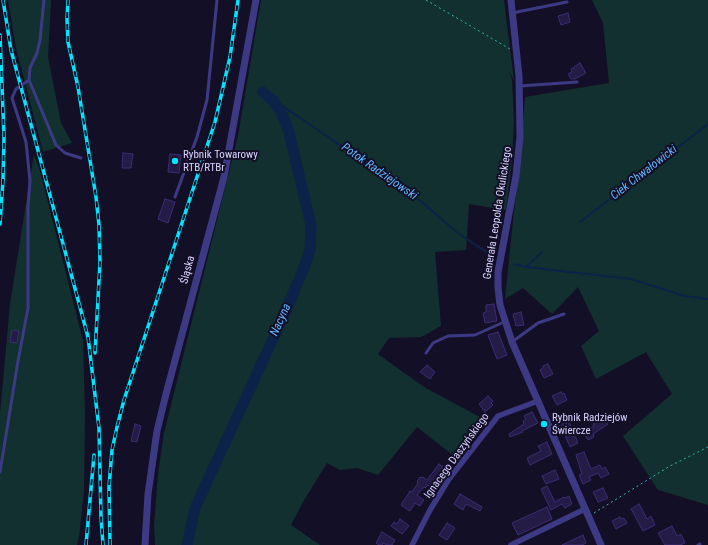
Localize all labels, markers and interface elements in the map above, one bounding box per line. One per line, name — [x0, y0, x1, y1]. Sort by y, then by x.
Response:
water label: Potok Radziejowski — [338, 140, 420, 204]
water label: Ciek Chwałowicki — [608, 143, 680, 203]
street label: Generała Leopolda Okulickiego — [481, 146, 515, 280]
place label: Rybnik Towarowy RTB/RTBr — [183, 148, 258, 174]
marker: Rybnik Towarowy RTB/RTBr — [170, 156, 180, 166]
street label: Śląska — [178, 254, 198, 286]
water label: Nacyna — [267, 301, 295, 339]
street label: Ignacego Daszyńskiego — [422, 411, 492, 501]
place label: Rybnik Radziejów Świercze — [552, 411, 627, 437]
marker: Rybnik Radziejów Świercze — [539, 419, 549, 429]

